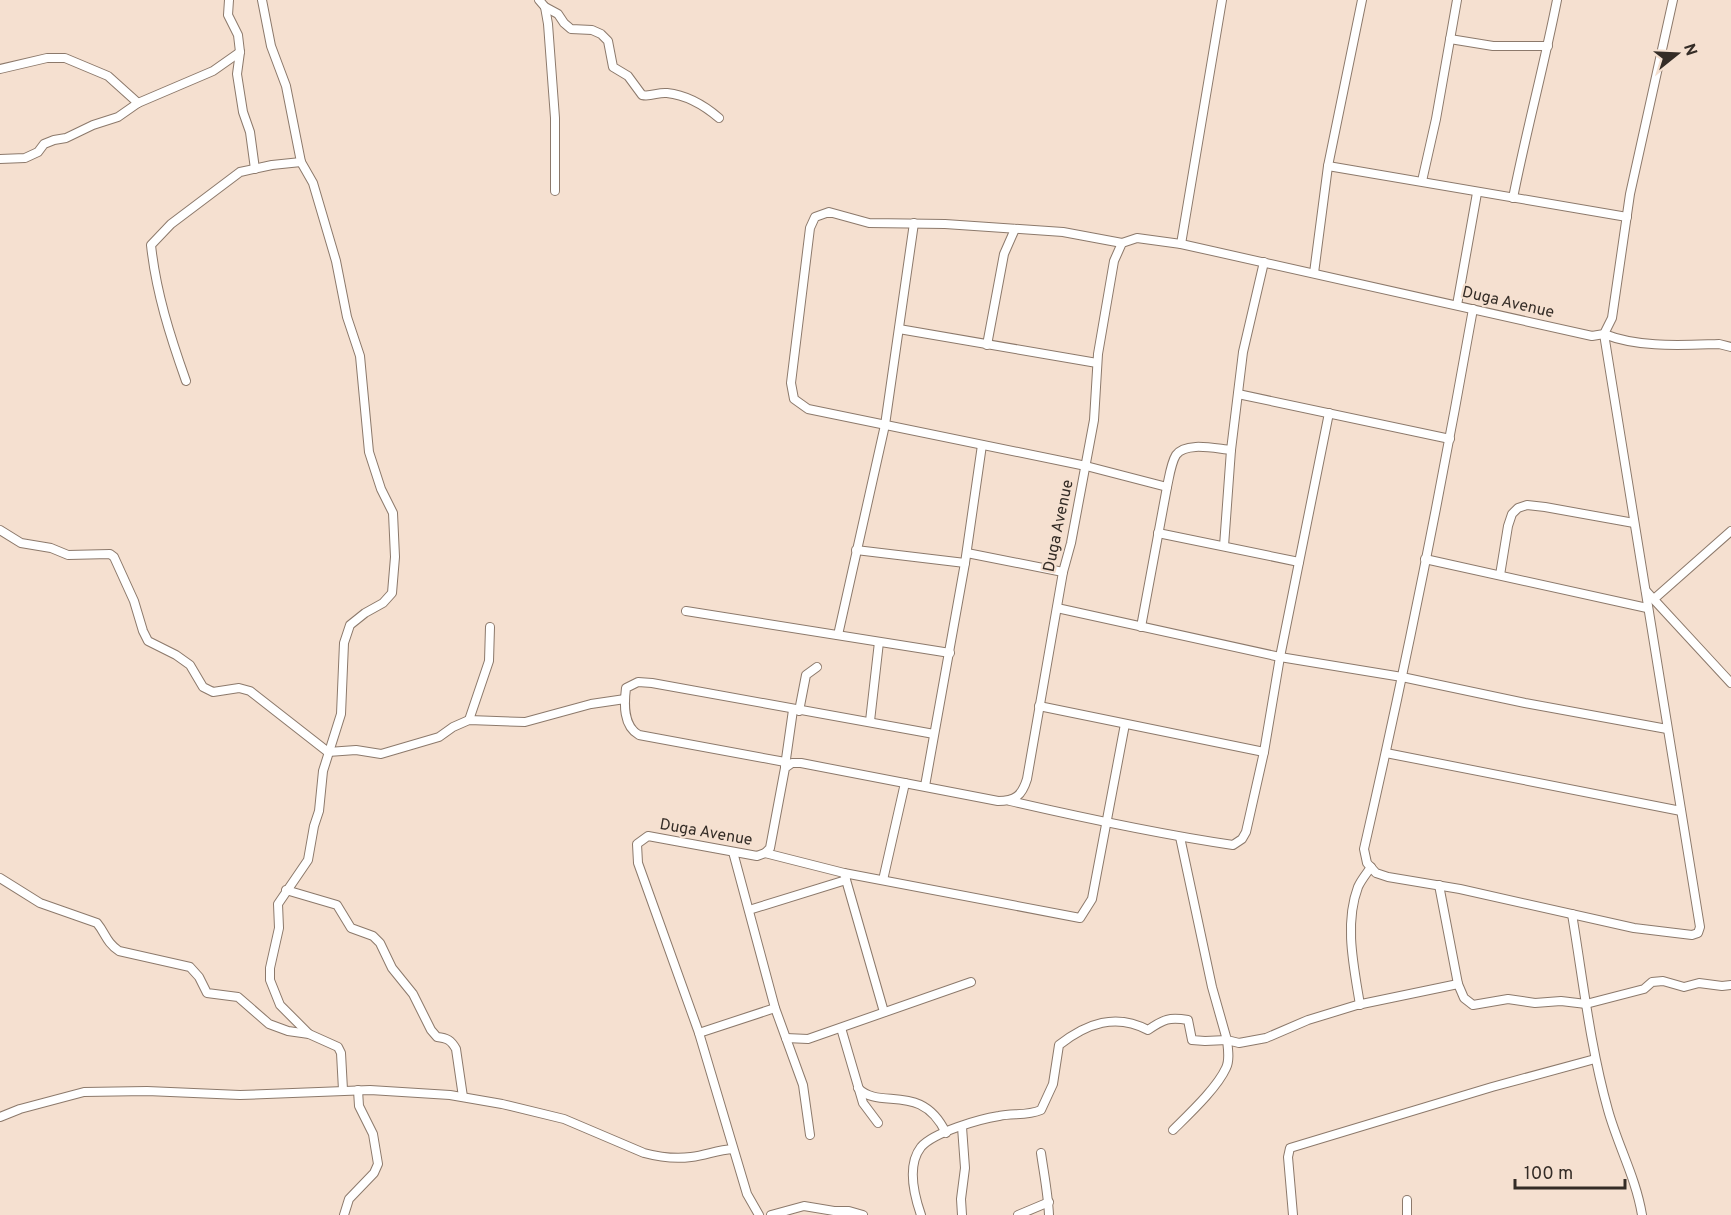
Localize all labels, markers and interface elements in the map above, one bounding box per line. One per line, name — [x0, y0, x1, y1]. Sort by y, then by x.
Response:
north arrow — [1647, 24, 1707, 84]
text: N — [1678, 41, 1701, 59]
street label: Duga Avenue — [1460, 283, 1556, 323]
street label: Duga Avenue — [1039, 478, 1079, 574]
street label: Duga Avenue — [658, 815, 754, 851]
scale bar — [1515, 1152, 1624, 1190]
text: 100 m — [1524, 1163, 1573, 1186]

